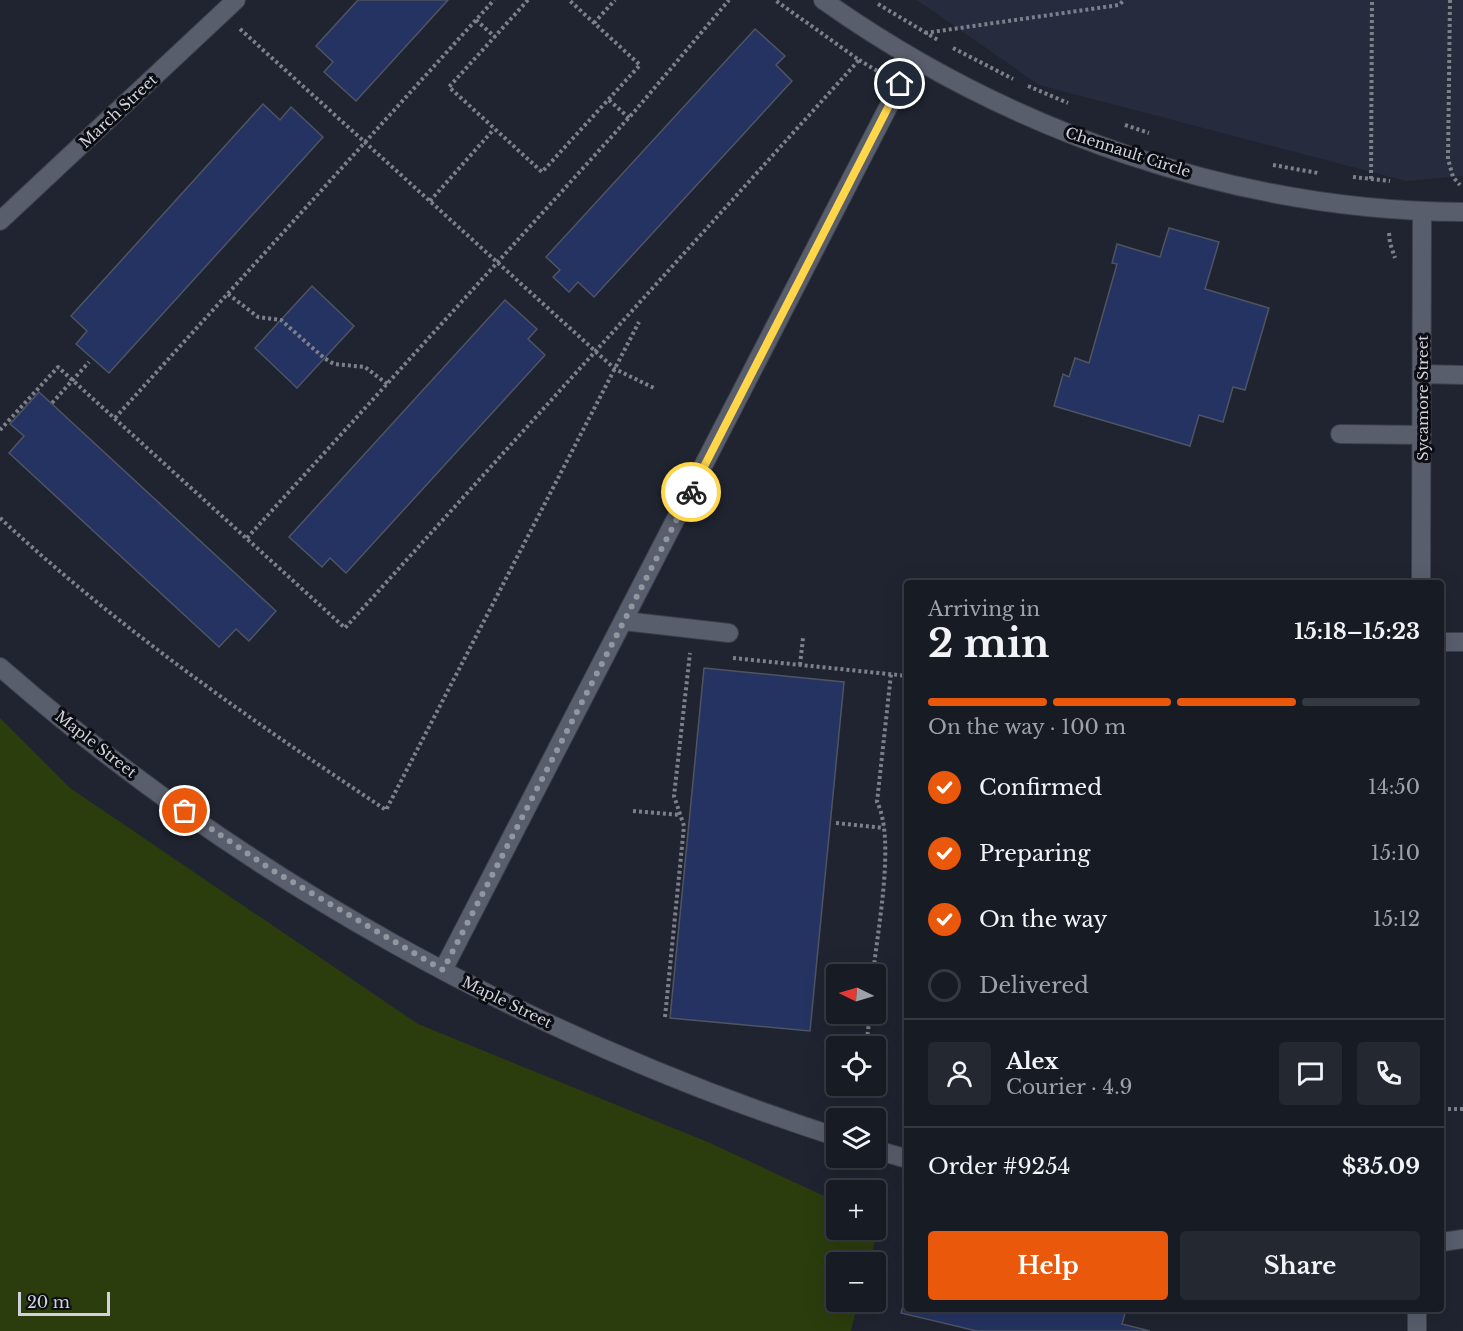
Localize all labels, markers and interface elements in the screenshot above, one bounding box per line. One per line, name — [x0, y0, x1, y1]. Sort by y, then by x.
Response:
pin — [874, 58, 925, 109]
icon: home — [883, 67, 916, 100]
street label: March Street — [75, 70, 161, 152]
street label: Chennault Circle — [1063, 123, 1193, 181]
street label: Sycamore Street — [1413, 335, 1432, 461]
courier — [661, 462, 721, 522]
icon: bike — [675, 476, 708, 509]
text: Arriving in — [928, 597, 1040, 621]
text: 15:18–15:23 — [1294, 618, 1420, 645]
text: 2 min — [928, 619, 1049, 668]
street label: Maple Street — [52, 706, 141, 782]
text: On the way · 100 m — [928, 715, 1126, 739]
icon: check — [928, 771, 961, 804]
text: Confirmed — [979, 774, 1102, 801]
text: 14:50 — [1368, 775, 1420, 799]
pin — [159, 785, 210, 836]
icon: bag — [168, 794, 201, 827]
icon: check — [928, 837, 961, 870]
text: Preparing — [979, 840, 1090, 867]
text: 15:10 — [1371, 841, 1420, 865]
icon: check — [928, 903, 961, 936]
text: On the way — [979, 906, 1107, 933]
text: 15:12 — [1373, 907, 1420, 931]
north arrow — [826, 964, 886, 1024]
map controls — [826, 964, 886, 1312]
street label: Maple Street — [459, 972, 555, 1032]
text: Delivered — [979, 972, 1089, 999]
button: locate — [826, 1036, 886, 1096]
button: person — [928, 1042, 991, 1105]
button: chat — [1279, 1042, 1342, 1105]
button: phone — [1357, 1042, 1420, 1105]
text: Alex — [1006, 1048, 1059, 1075]
text: Courier · 4.9 — [1006, 1075, 1132, 1099]
button: layers — [826, 1108, 886, 1168]
text: Order #9254 — [928, 1153, 1071, 1180]
text: $35.09 — [1342, 1153, 1420, 1180]
button: + — [826, 1180, 886, 1240]
button: Help — [928, 1231, 1168, 1300]
button: Share — [1180, 1231, 1420, 1300]
button: − — [826, 1252, 886, 1312]
scale bar — [18, 1289, 110, 1316]
text: 20 m — [27, 1292, 70, 1312]

